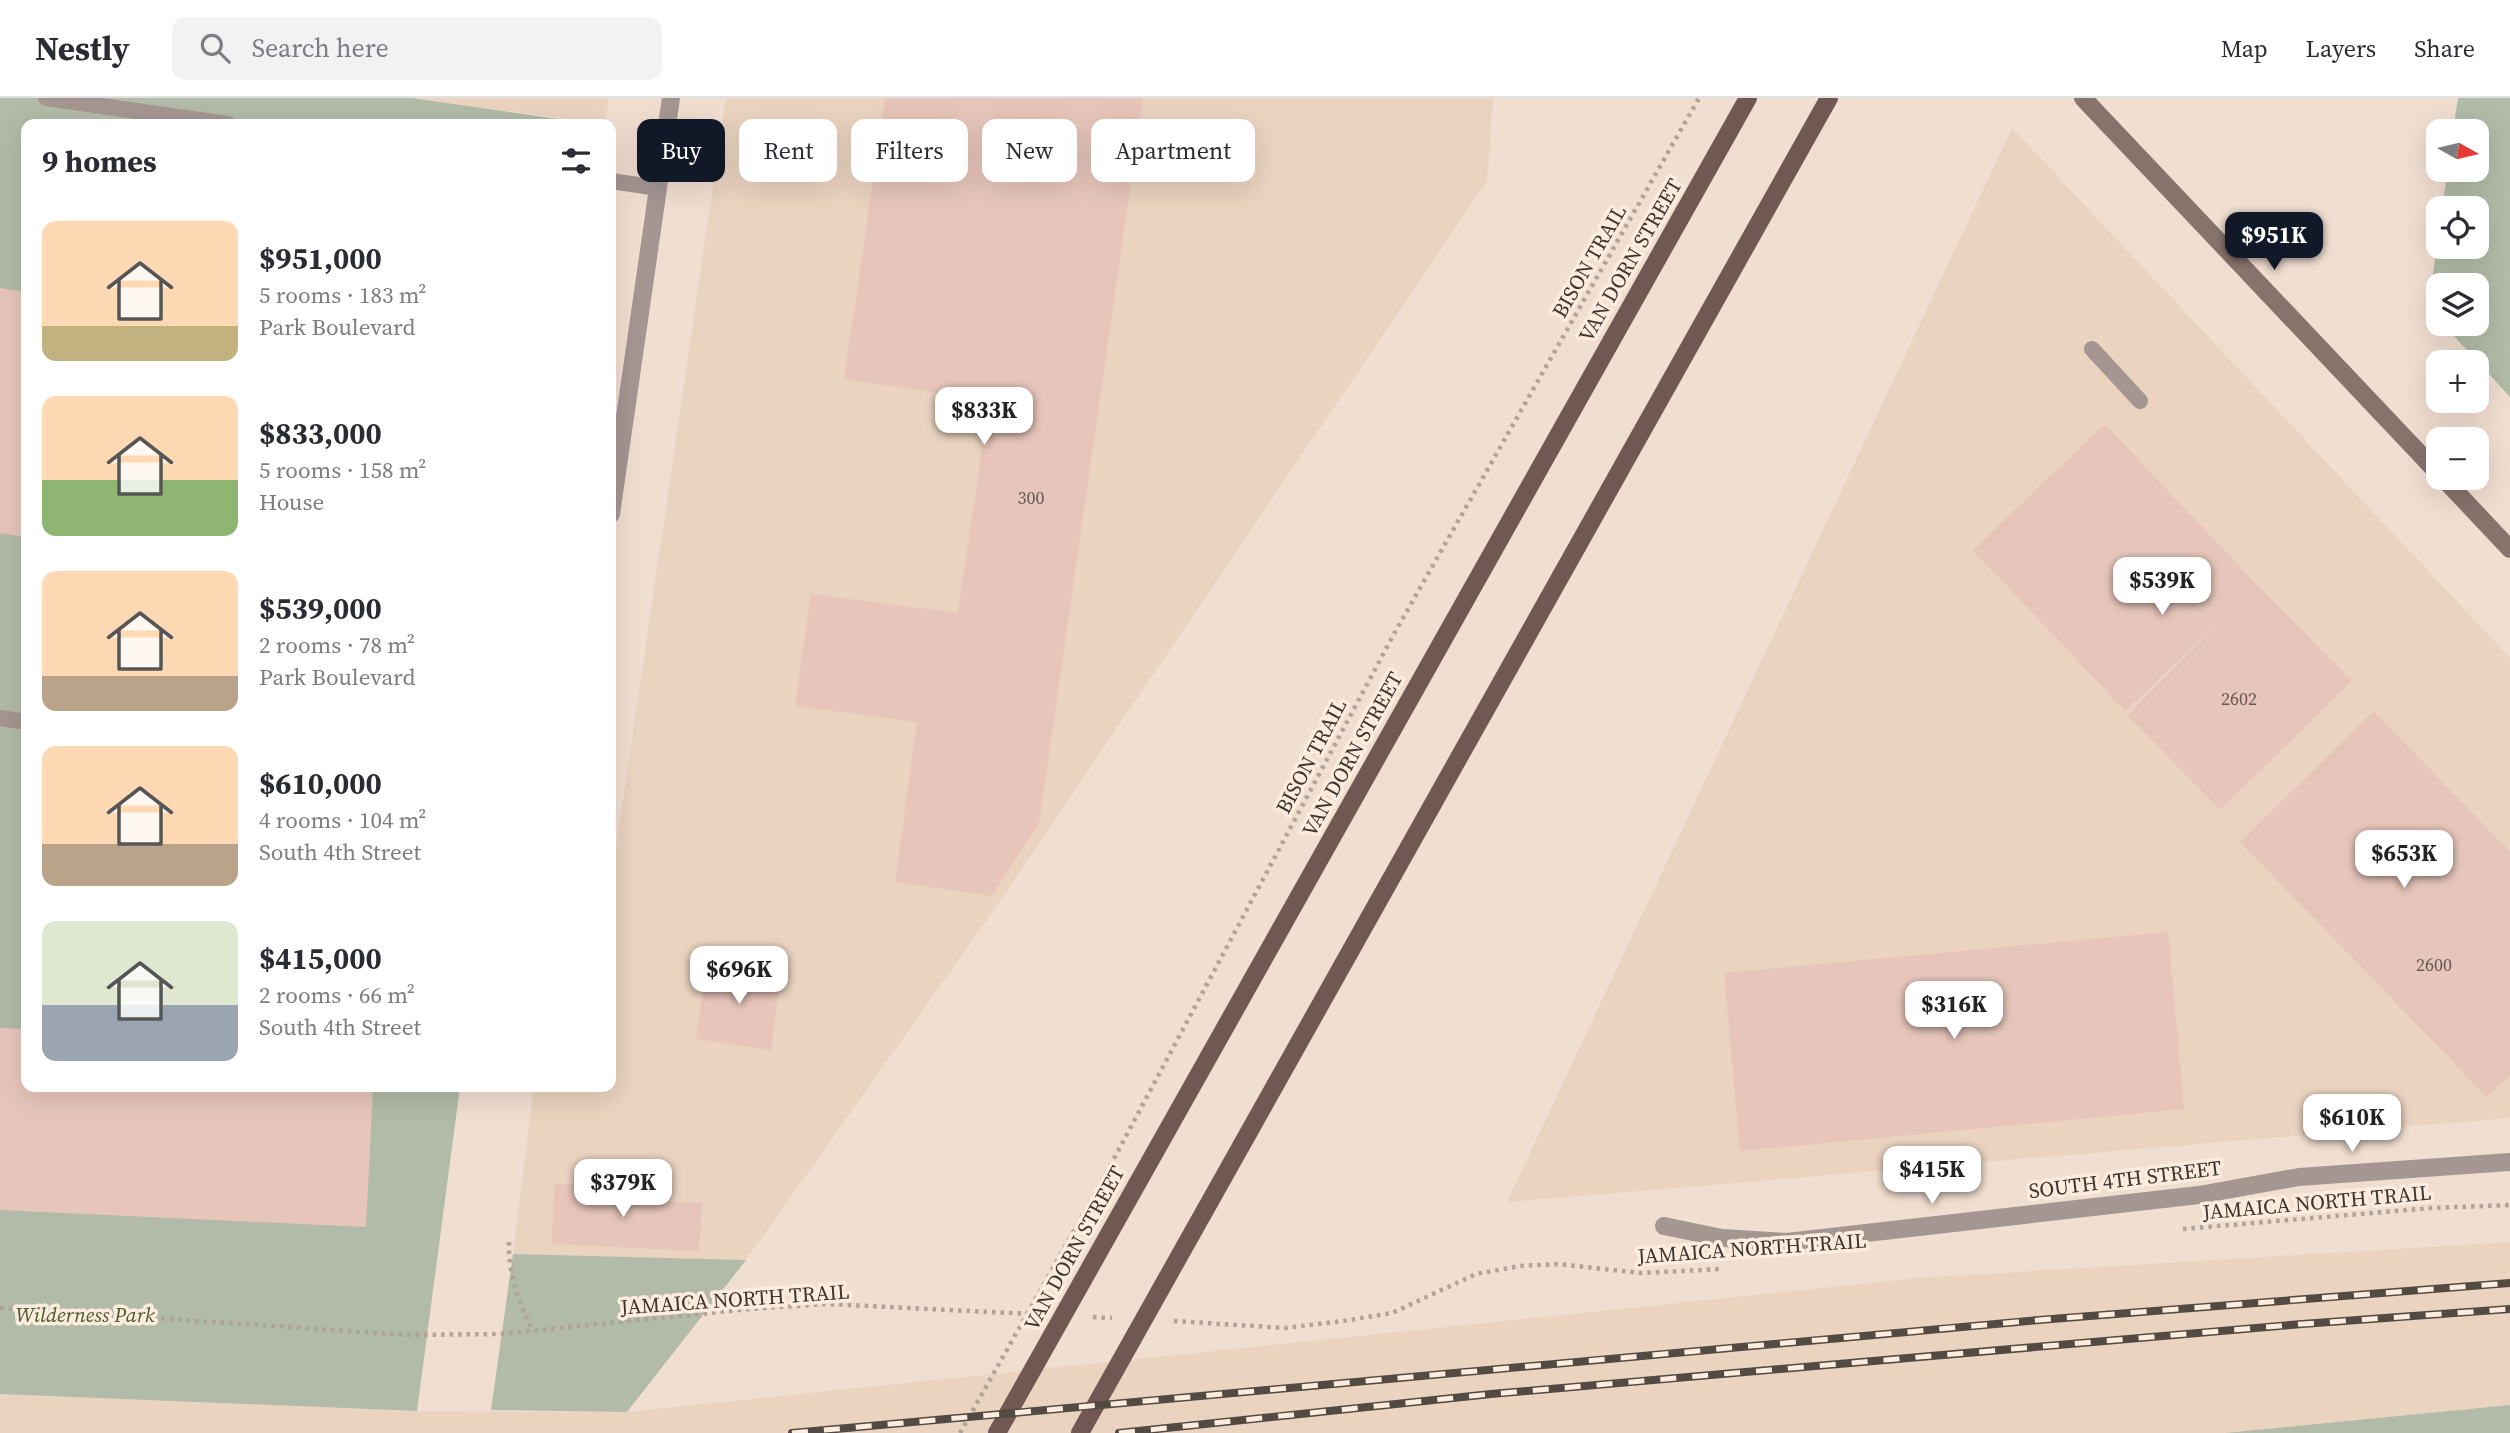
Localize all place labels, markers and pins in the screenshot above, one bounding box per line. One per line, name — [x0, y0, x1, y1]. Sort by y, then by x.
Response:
pin: $951K — [2225, 212, 2323, 272]
pin: $833K — [935, 388, 1033, 447]
pin: $539K — [2113, 558, 2211, 617]
pin: $653K — [2355, 830, 2453, 890]
pin: $696K — [690, 946, 788, 1006]
pin: $316K — [1905, 982, 2003, 1041]
pin: $610K — [2303, 1094, 2401, 1154]
pin: $415K — [1883, 1146, 1981, 1206]
pin: $379K — [574, 1160, 672, 1219]

